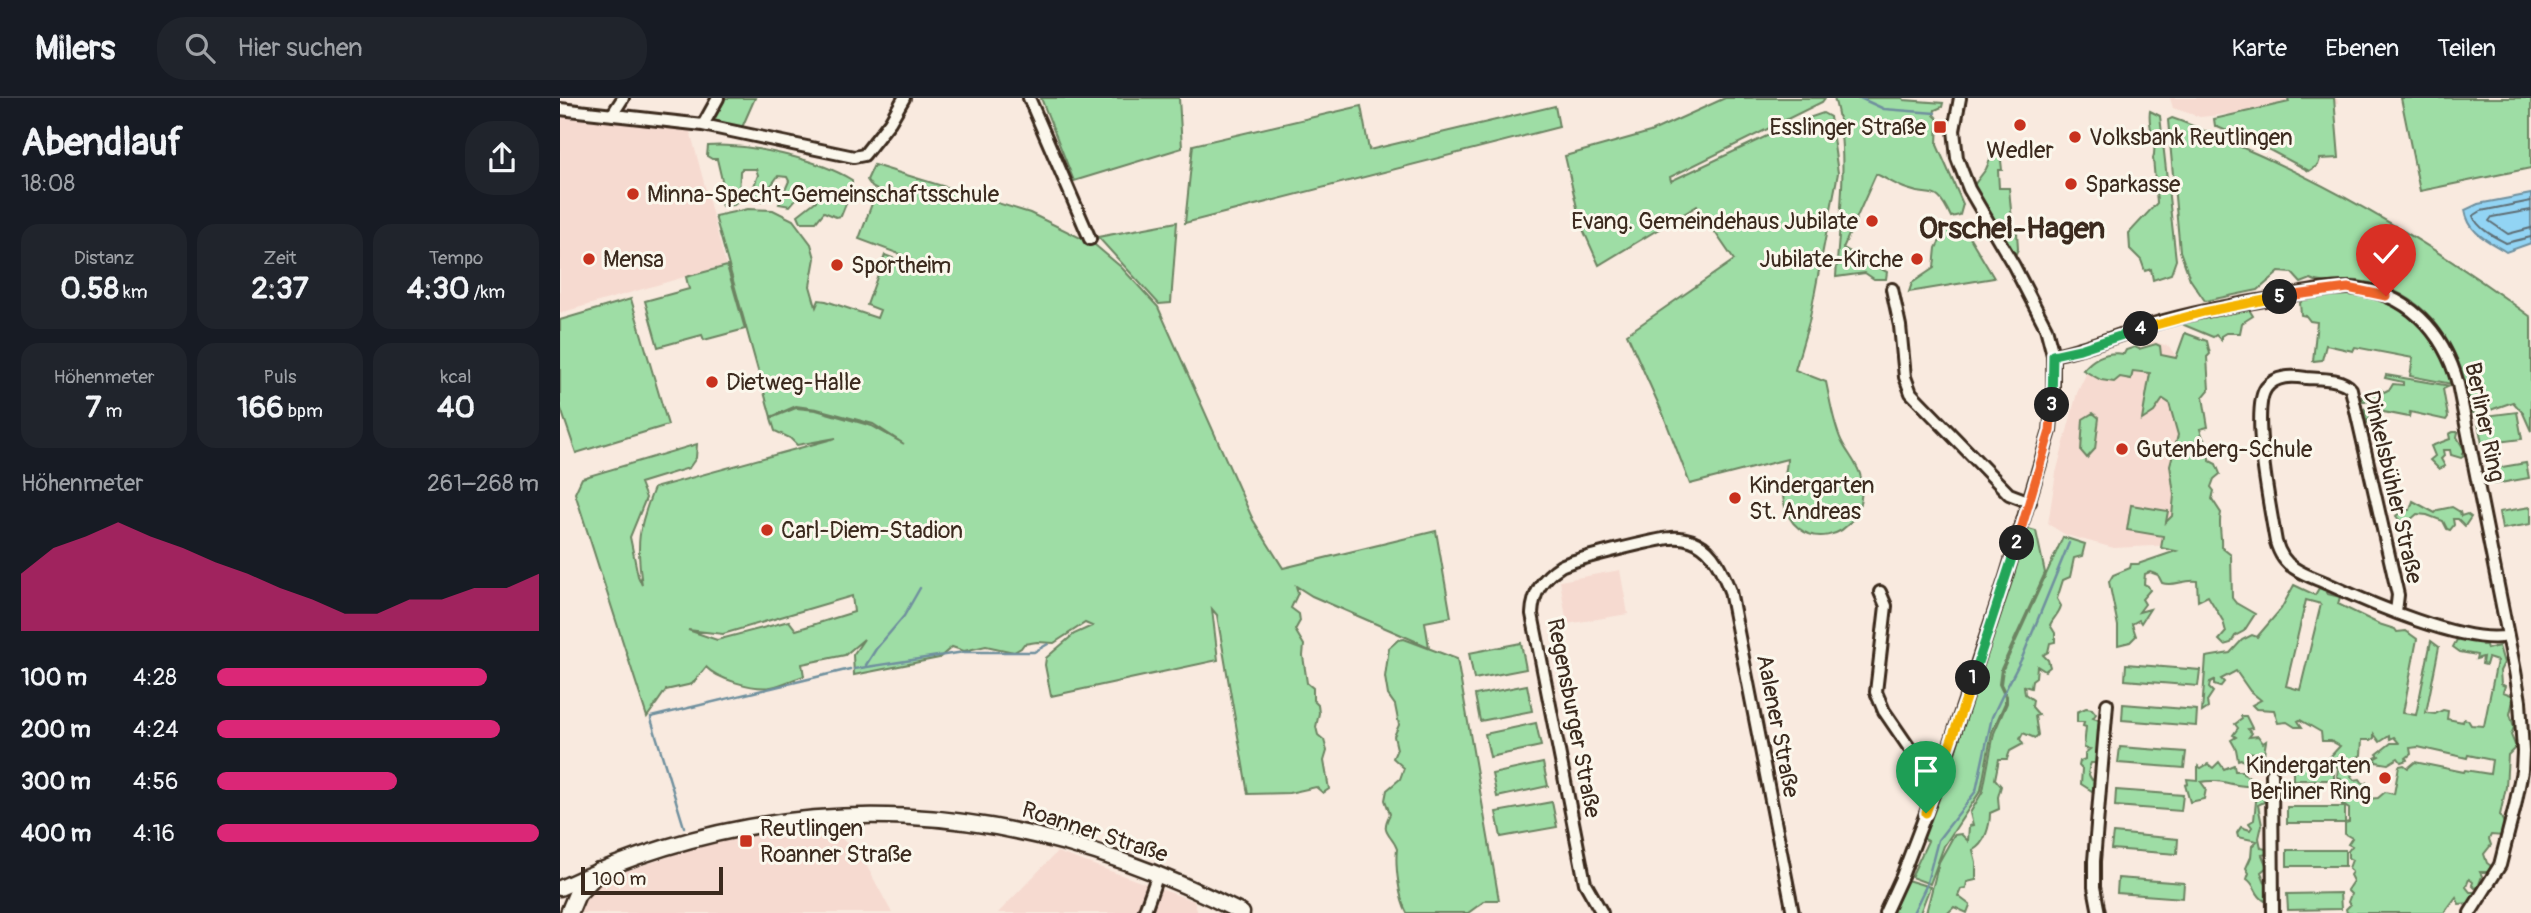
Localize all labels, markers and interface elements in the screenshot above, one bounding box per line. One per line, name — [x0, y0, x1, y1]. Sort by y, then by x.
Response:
search box — [157, 17, 647, 80]
text: Milers — [35, 28, 115, 69]
icon: search — [181, 29, 219, 67]
text: Hier suchen — [237, 32, 363, 64]
text: Karte — [2232, 34, 2287, 63]
text: Ebenen — [2325, 34, 2399, 63]
text: Teilen — [2437, 34, 2496, 63]
place label: Esslinger Straße — [1770, 113, 1927, 142]
marker: Wedler — [2012, 117, 2028, 133]
text: Abendlauf — [21, 119, 183, 167]
marker: Esslinger Straße — [1932, 119, 1948, 135]
button: share — [465, 121, 539, 195]
place label: Volksbank Reutlingen — [2089, 123, 2293, 152]
marker: Volksbank Reutlingen — [2067, 129, 2083, 145]
place label: Wedler — [1986, 136, 2054, 165]
text: 18:08 — [21, 169, 75, 198]
place label: Sparkasse — [2085, 170, 2181, 199]
marker: Sparkasse — [2063, 176, 2079, 192]
place label: Minna-Specht-Gemeinschaftsschule — [647, 180, 1000, 209]
marker: Minna-Specht-Gemeinschaftsschule — [625, 186, 641, 202]
place label: Evang. Gemeindehaus Jubilate — [1571, 207, 1859, 236]
district label: Orschel-Hagen — [1919, 210, 2105, 247]
marker: Evang. Gemeindehaus Jubilate — [1864, 213, 1880, 229]
pin — [2356, 224, 2416, 296]
icon: check — [2367, 235, 2405, 273]
place label: Mensa — [603, 245, 664, 274]
place label: Jubilate-Kirche — [1759, 245, 1904, 274]
text: Distanz — [74, 246, 134, 270]
text: Zeit — [263, 246, 297, 270]
text: Tempo — [429, 246, 483, 270]
marker: Mensa — [581, 251, 597, 267]
place label: Sportheim — [851, 251, 951, 280]
marker: Jubilate-Kirche — [1909, 251, 1925, 267]
marker: Sportheim — [829, 257, 845, 273]
text: 0.58 — [60, 270, 119, 307]
text: 2:37 — [251, 270, 309, 307]
text: 4:30 — [407, 270, 469, 307]
text: km — [119, 280, 148, 304]
text: /km — [469, 280, 505, 304]
pin: 5 — [2262, 280, 2298, 314]
text: 5 — [2274, 284, 2285, 308]
pin: 4 — [2124, 312, 2158, 346]
text: 4 — [2135, 316, 2146, 340]
street label: Berliner Ring — [2458, 360, 2512, 484]
text: Höhenmeter — [53, 365, 155, 389]
text: Puls — [263, 365, 297, 389]
text: kcal — [441, 365, 471, 389]
place label: Dietweg-Halle — [726, 368, 862, 397]
marker: Dietweg-Halle — [704, 374, 720, 390]
pin: 3 — [2034, 388, 2070, 422]
street label: Dinkelsbühler Straße — [2357, 388, 2429, 587]
text: 7 — [86, 389, 101, 426]
text: 166 — [237, 389, 284, 426]
text: 40 — [437, 389, 475, 426]
text: 3 — [2046, 392, 2057, 416]
text: m — [101, 399, 122, 423]
text: bpm — [284, 399, 323, 423]
place label: Gutenberg-Schule — [2136, 435, 2313, 464]
marker: Gutenberg-Schule — [2114, 441, 2130, 457]
text: Höhenmeter — [21, 469, 143, 498]
text: 261–268 m — [427, 469, 539, 498]
place label: Kindergarten St. Andreas — [1749, 471, 1874, 526]
marker: Kindergarten St. Andreas — [1727, 490, 1743, 506]
place label: Carl-Diem-Stadion — [781, 516, 963, 545]
marker: Carl-Diem-Stadion — [759, 522, 775, 538]
pin: 2 — [2000, 526, 2034, 560]
text: 2 — [2011, 530, 2022, 554]
street label: Regensburger Straße — [1540, 616, 1608, 821]
street label: Aalener Straße — [1750, 652, 1806, 801]
pin: 1 — [1956, 660, 1990, 696]
text: 100 m — [21, 663, 87, 692]
text: 4:28 — [133, 663, 177, 692]
text: 1 — [1969, 665, 1976, 689]
text: 200 m — [21, 715, 91, 744]
text: 4:24 — [133, 715, 179, 744]
pin — [1896, 741, 1956, 813]
place label: Kindergarten Berliner Ring — [2246, 751, 2371, 806]
icon: arrive — [1907, 752, 1945, 790]
text: 300 m — [21, 767, 91, 796]
text: 4:56 — [133, 767, 178, 796]
marker: Kindergarten Berliner Ring — [2377, 770, 2393, 786]
street label: Roanner Straße — [1018, 795, 1172, 869]
place label: Reutlingen Roanner Straße — [760, 814, 912, 869]
text: 400 m — [21, 819, 91, 848]
text: 4:16 — [133, 819, 175, 848]
marker: Reutlingen Roanner Straße — [738, 833, 754, 849]
scale bar — [581, 864, 723, 896]
text: 100 m — [592, 867, 646, 891]

